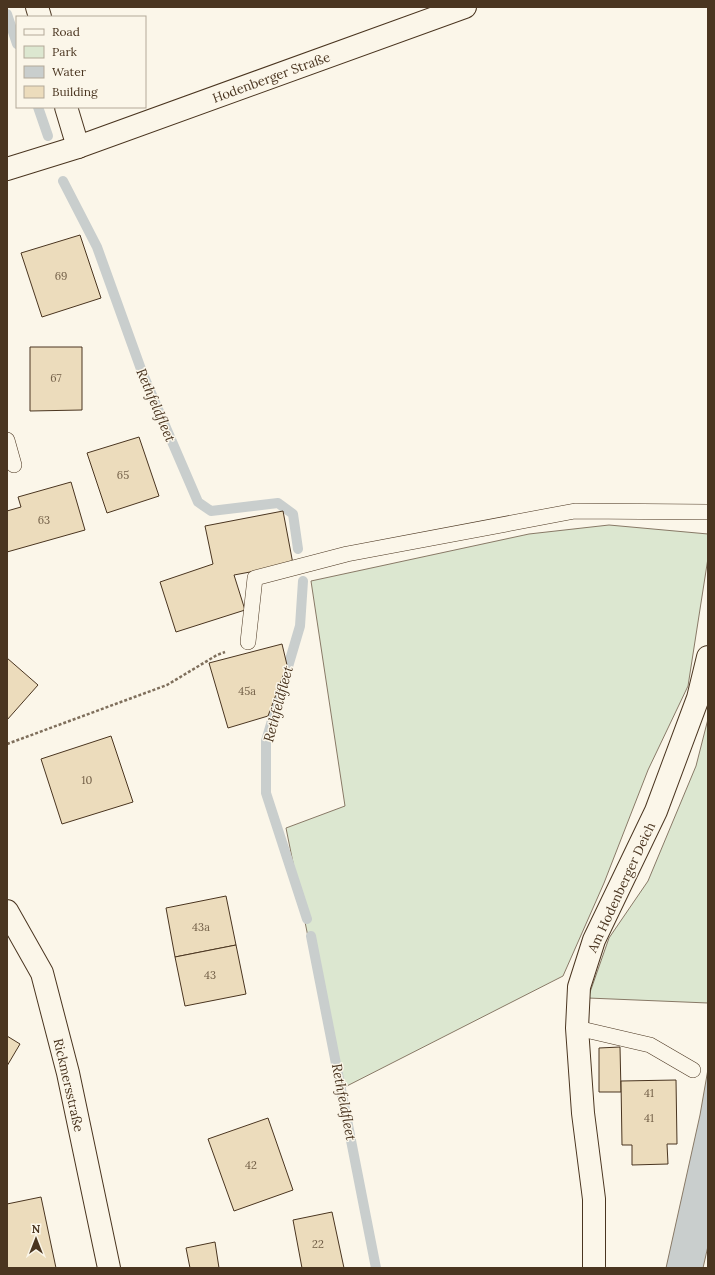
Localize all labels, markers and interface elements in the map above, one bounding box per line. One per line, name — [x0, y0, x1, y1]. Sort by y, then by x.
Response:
legend — [16, 16, 146, 108]
text: Road — [52, 24, 80, 39]
text: Park — [52, 44, 78, 59]
street label: Hodenberger Straße — [210, 48, 332, 107]
text: Water — [52, 64, 87, 79]
text: Building — [52, 84, 98, 99]
house number: 69 — [55, 269, 67, 283]
water label: Rethfeldfleet — [132, 365, 180, 445]
house number: 67 — [50, 371, 62, 385]
house number: 65 — [117, 468, 129, 482]
house number: 63 — [38, 513, 50, 527]
water label: Rethfeldfleet — [259, 663, 297, 744]
house number: 45a — [238, 684, 256, 698]
house number: 10 — [82, 773, 93, 787]
street label: Am Hodenberger Deich — [583, 819, 659, 956]
house number: 43a — [192, 920, 210, 934]
house number: 43 — [204, 968, 216, 982]
street label: Rickmersstraße — [50, 1037, 88, 1133]
water label: Rethfeldfleet — [328, 1062, 360, 1143]
house number: 41 — [644, 1086, 654, 1100]
house number: 41 — [644, 1111, 654, 1125]
house number: 42 — [245, 1158, 257, 1172]
north arrow — [16, 1219, 56, 1259]
text: N — [32, 1222, 41, 1236]
house number: 22 — [312, 1237, 324, 1251]

